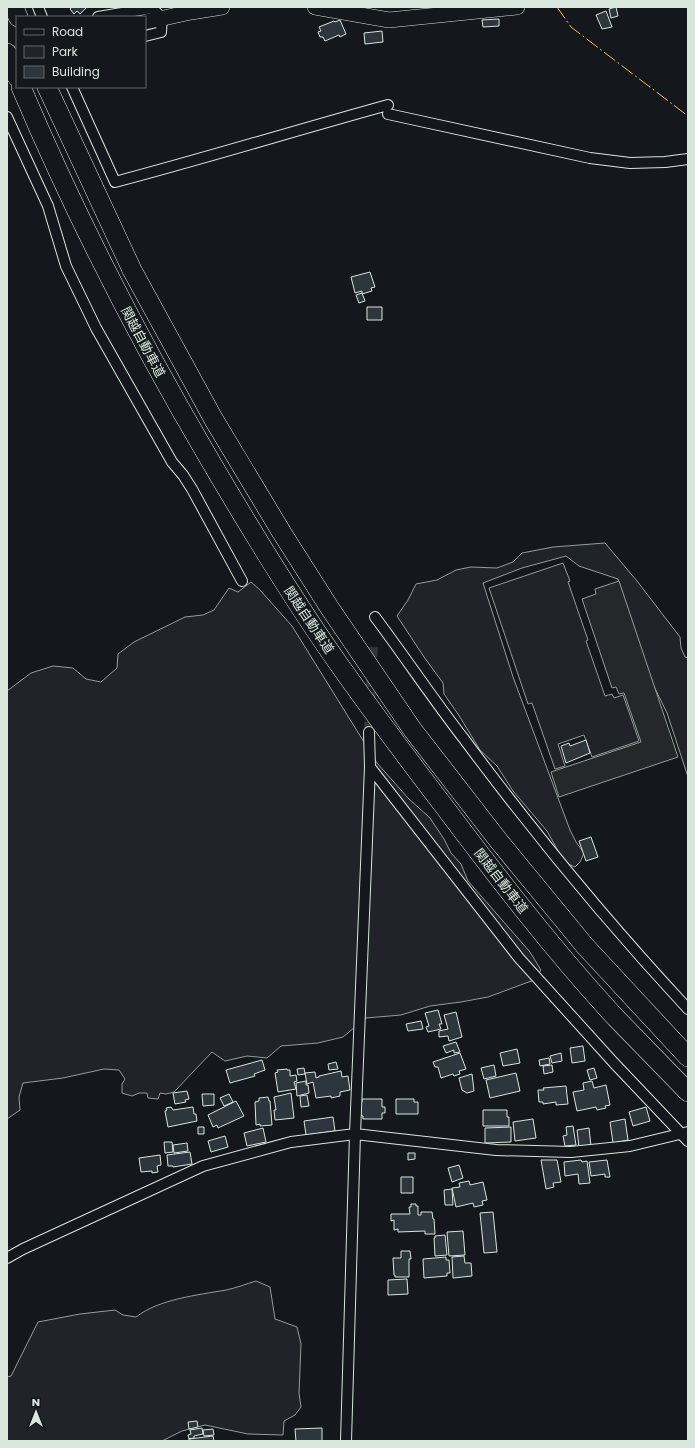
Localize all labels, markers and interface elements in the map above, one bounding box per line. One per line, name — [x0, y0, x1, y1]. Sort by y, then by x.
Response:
legend — [16, 16, 146, 88]
text: Road — [52, 23, 83, 40]
text: Park — [52, 43, 79, 60]
text: Building — [52, 63, 100, 80]
street label: 関越自動車道 — [116, 303, 170, 381]
street label: 関越自動車道 — [279, 582, 339, 658]
street label: 関越自動車道 — [469, 844, 533, 918]
north arrow — [16, 1392, 56, 1432]
text: N — [32, 1394, 40, 1410]

